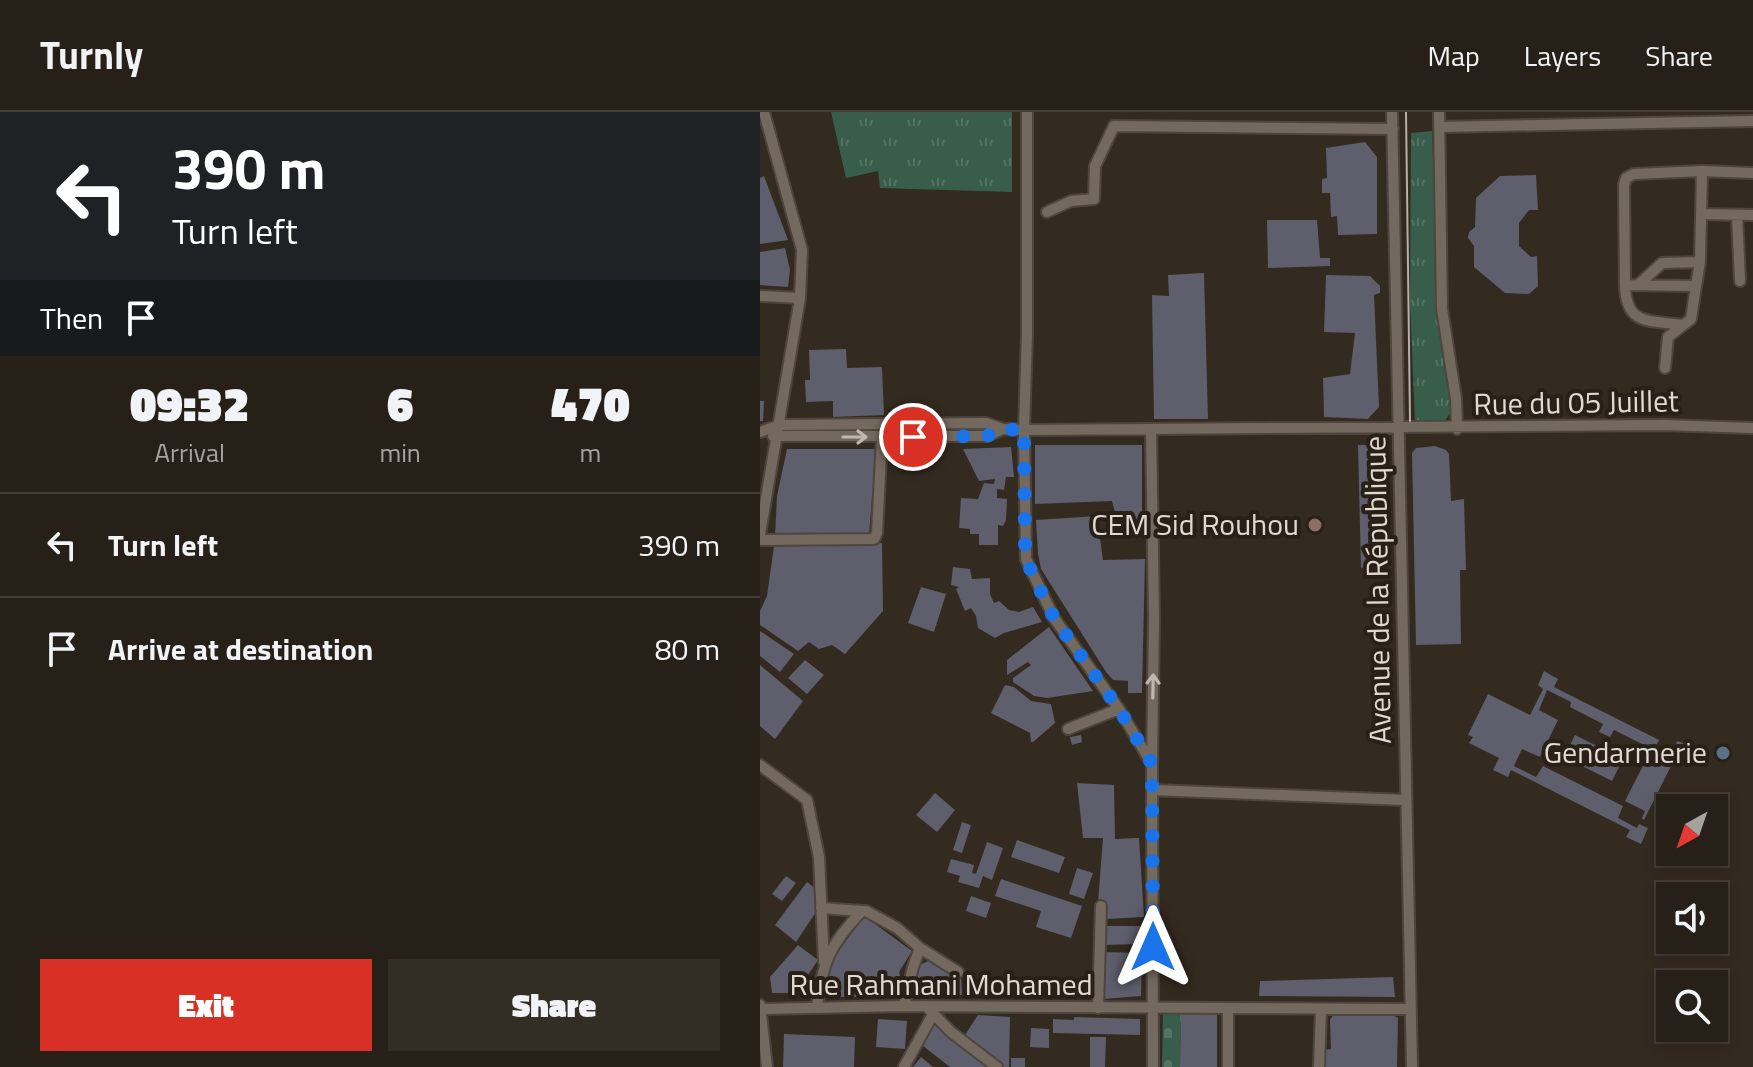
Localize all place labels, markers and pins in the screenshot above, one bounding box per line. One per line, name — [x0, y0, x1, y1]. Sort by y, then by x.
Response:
pin — [879, 403, 947, 471]
place label: CEM Sid Rouhou — [1091, 501, 1299, 547]
marker: CEM Sid Rouhou — [1306, 516, 1324, 534]
place label: Gendarmerie — [1544, 729, 1707, 775]
marker: Gendarmerie — [1714, 744, 1732, 762]

